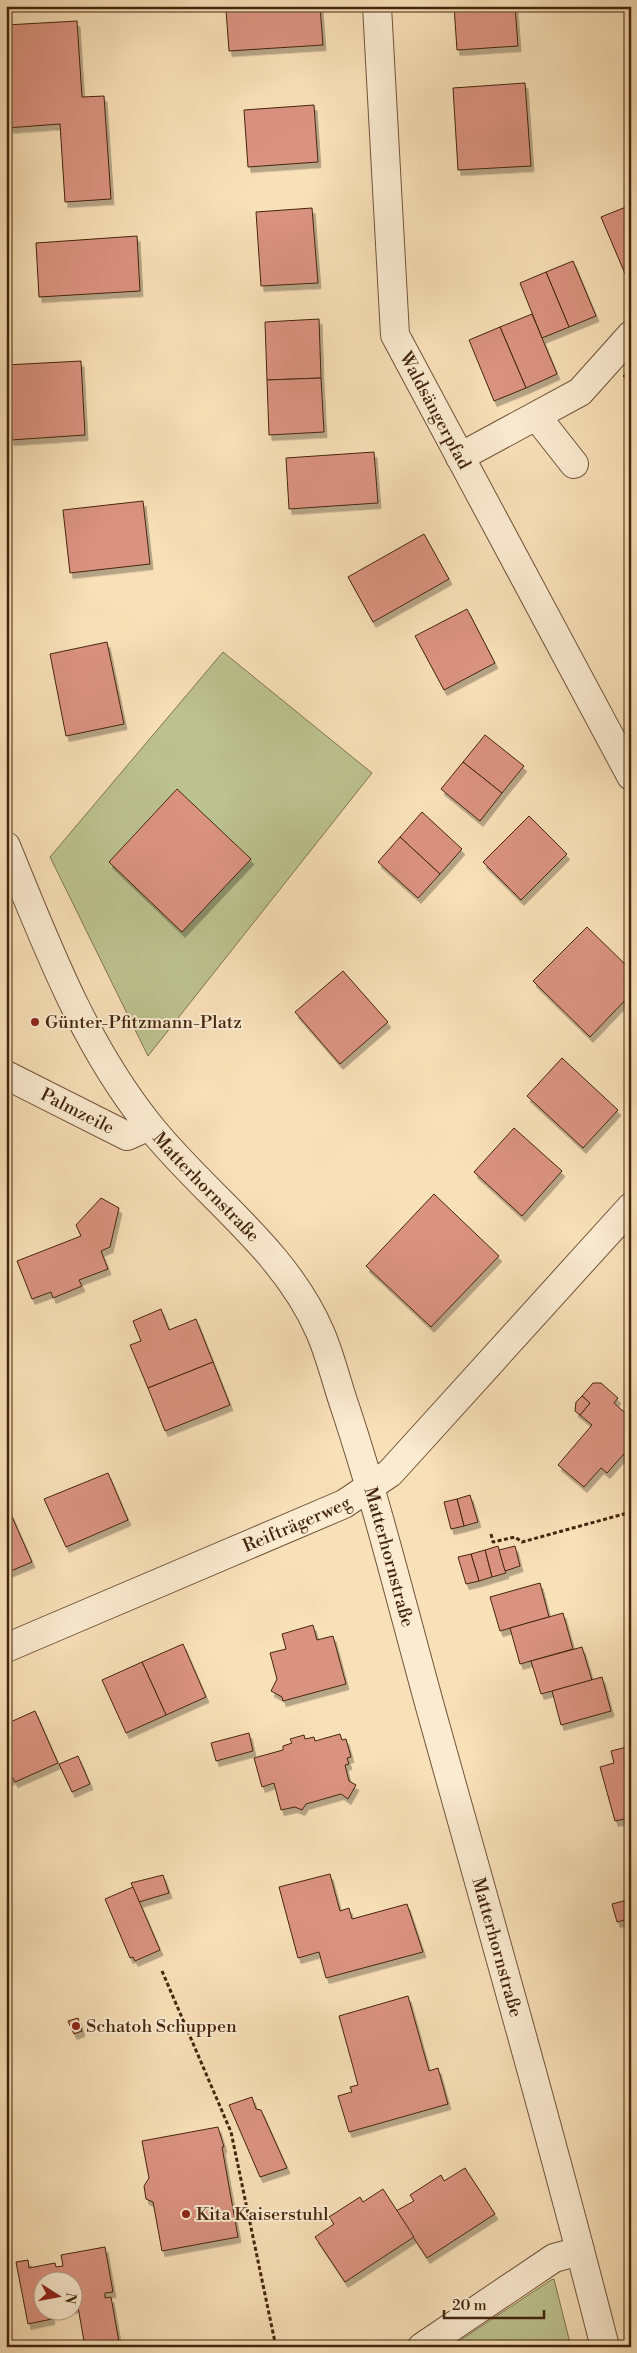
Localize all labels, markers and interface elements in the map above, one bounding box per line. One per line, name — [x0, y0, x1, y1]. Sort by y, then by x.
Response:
street label: Waldsängerpfad — [394, 347, 477, 474]
place label: Günter-Pfitzmann-Platz — [45, 1011, 242, 1034]
marker: Günter-Pfitzmann-Platz — [29, 1016, 41, 1028]
street label: Palmzeile — [37, 1083, 118, 1139]
street label: Matterhornstraße — [148, 1127, 265, 1247]
street label: Matterhornstraße — [359, 1484, 419, 1629]
street label: Reifträgerweg — [239, 1491, 356, 1557]
street label: Matterhornstraße — [467, 1875, 528, 2020]
place label: Schatoh Schuppen — [86, 2015, 237, 2038]
marker: Schatoh Schuppen — [70, 2020, 82, 2032]
place label: Kita Kaiserstuhl — [196, 2203, 329, 2226]
marker: Kita Kaiserstuhl — [180, 2208, 192, 2220]
north arrow — [32, 2270, 82, 2320]
scale bar — [444, 2288, 544, 2320]
text: N — [60, 2291, 80, 2305]
text: 20 m — [452, 2296, 487, 2315]

